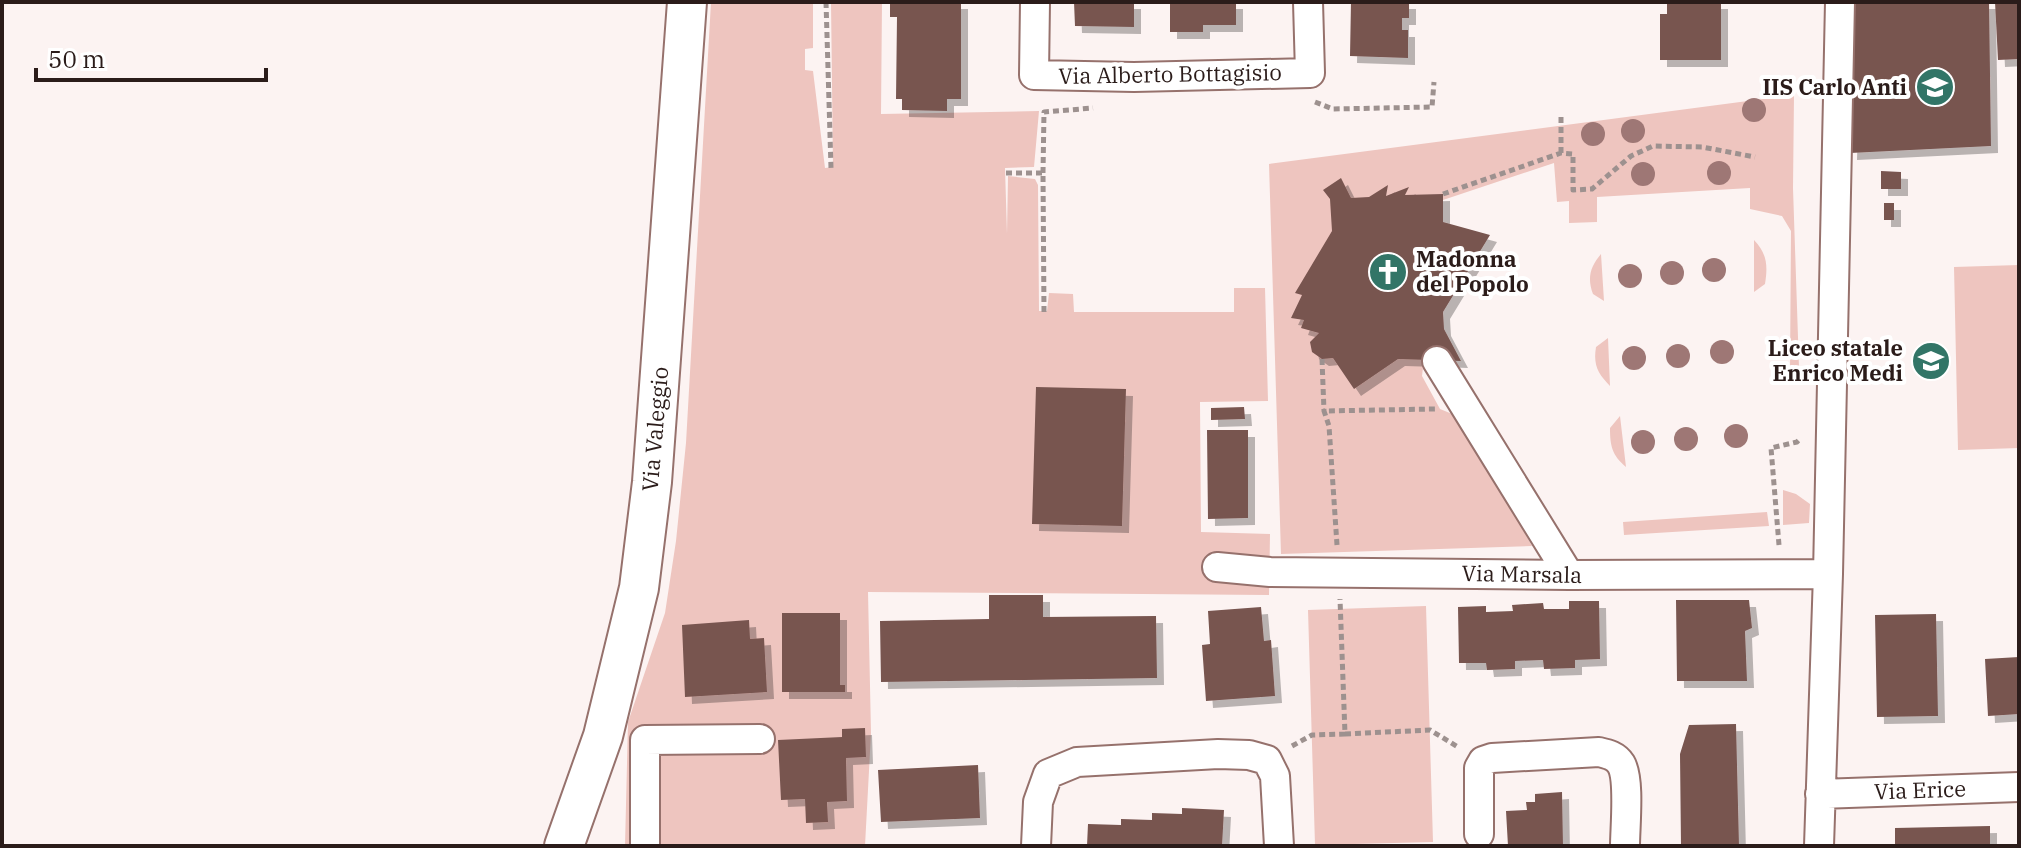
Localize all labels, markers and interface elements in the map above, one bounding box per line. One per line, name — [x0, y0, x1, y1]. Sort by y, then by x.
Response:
scale bar — [36, 32, 266, 82]
text: 50 m — [48, 43, 105, 75]
street label: Via Alberto Bottagisio — [1058, 57, 1282, 90]
school or university icon: IIS Carlo Anti — [1914, 66, 1956, 108]
place label: IIS Carlo Anti — [1763, 72, 1907, 101]
place label: Madonna del Popolo — [1416, 244, 1529, 298]
church icon: Madonna del Popolo — [1367, 251, 1409, 293]
place label: Liceo statale Enrico Medi — [1768, 333, 1903, 387]
school or university icon: Liceo statale Enrico Medi — [1910, 340, 1952, 382]
street label: Via Valeggio — [635, 365, 674, 493]
street label: Via Marsala — [1461, 558, 1583, 589]
street label: Via Erice — [1874, 773, 1966, 806]

